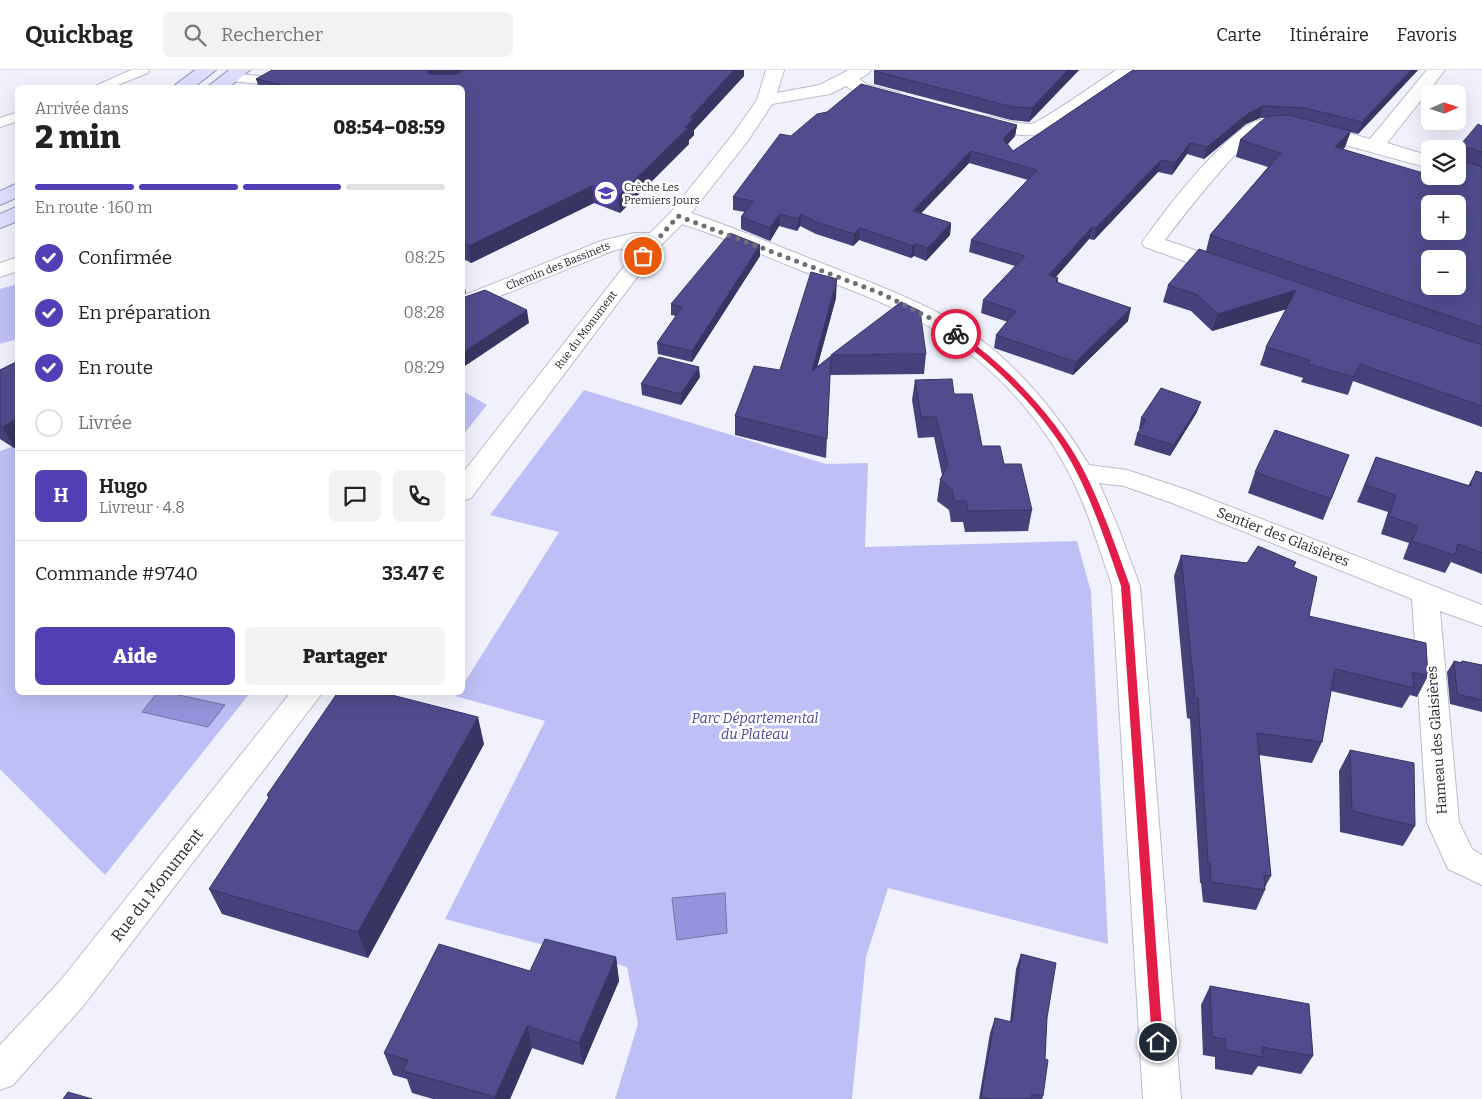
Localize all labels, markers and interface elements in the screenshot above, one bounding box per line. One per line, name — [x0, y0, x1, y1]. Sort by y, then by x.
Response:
search box — [163, 12, 513, 57]
text: Quickbag — [25, 21, 133, 49]
icon: search — [181, 21, 209, 49]
text: Rechercher — [221, 23, 323, 46]
text: Carte — [1216, 24, 1261, 46]
text: Itinéraire — [1289, 24, 1369, 46]
text: Favoris — [1397, 24, 1457, 46]
north arrow — [1421, 85, 1466, 130]
map controls — [1421, 85, 1466, 295]
text: Arrivée dans — [35, 99, 129, 118]
text: 08:54–08:59 — [333, 116, 445, 139]
text: 2 min — [35, 118, 121, 156]
button: layers — [1421, 140, 1466, 185]
school or university icon: Crèche Les Premiers Jours — [593, 180, 619, 206]
place label: Crèche Les Premiers Jours — [624, 181, 700, 207]
button: + — [1421, 195, 1466, 240]
text: En route · 160 m — [35, 198, 153, 217]
pin — [622, 235, 664, 277]
street label: Chemin des Bassinets — [504, 239, 612, 293]
icon: bag — [629, 242, 657, 270]
icon: check — [35, 244, 63, 272]
text: Confirmée — [78, 246, 172, 269]
text: 08:25 — [405, 248, 445, 267]
button: − — [1421, 250, 1466, 295]
street label: Rue du Monument — [552, 288, 620, 372]
icon: check — [35, 299, 63, 327]
text: En préparation — [78, 301, 211, 324]
text: 08:28 — [403, 303, 445, 322]
courier — [931, 309, 981, 359]
icon: bike — [942, 320, 970, 348]
icon: check — [35, 354, 63, 382]
text: En route — [78, 356, 153, 379]
text: 08:29 — [404, 358, 445, 377]
text: Livrée — [78, 411, 132, 434]
button: chat — [329, 470, 381, 522]
button: phone — [393, 470, 445, 522]
text: Hugo — [99, 475, 148, 498]
text: H — [54, 484, 68, 507]
text: Livreur · 4.8 — [99, 498, 185, 517]
street label: Sentier des Glaisières — [1214, 504, 1352, 570]
text: Commande #9740 — [35, 562, 198, 585]
text: 33.47 € — [382, 562, 445, 585]
button: Aide — [35, 627, 235, 685]
button: Partager — [245, 627, 445, 685]
street label: Hameau des Glaisières — [1423, 665, 1451, 815]
park label: Parc Départemental du Plateau — [692, 710, 819, 743]
street label: Rue du Monument — [107, 825, 207, 945]
pin — [1137, 1021, 1179, 1063]
icon: home — [1144, 1028, 1172, 1056]

